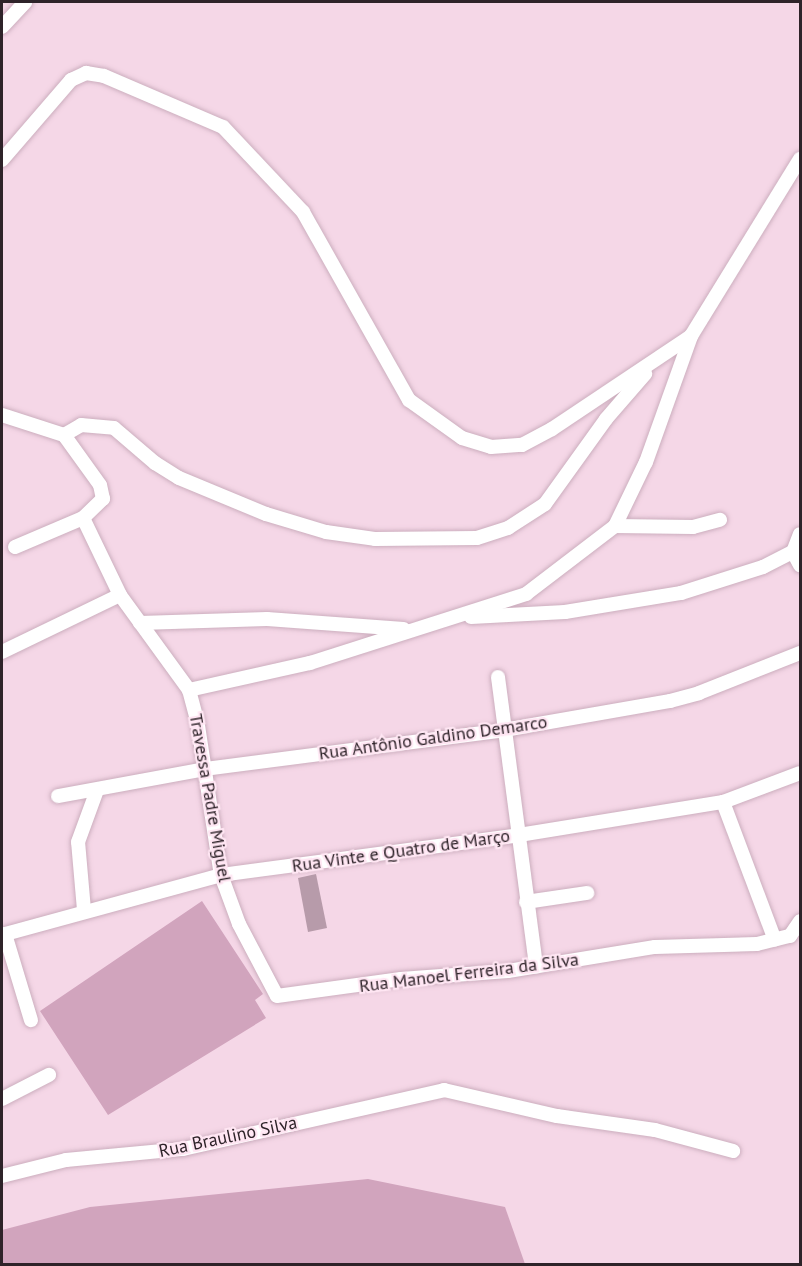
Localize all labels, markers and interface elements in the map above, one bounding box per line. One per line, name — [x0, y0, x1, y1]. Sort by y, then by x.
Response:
street label: Rua Antônio Galdino Demarco — [317, 711, 549, 765]
street label: Travessa Padre Miguel — [185, 712, 235, 884]
street label: Rua Vinte e Quatro de Março — [290, 825, 512, 877]
street label: Rua Manoel Ferreira da Silva — [358, 949, 580, 997]
street label: Rua Braulino Silva — [157, 1112, 299, 1162]

